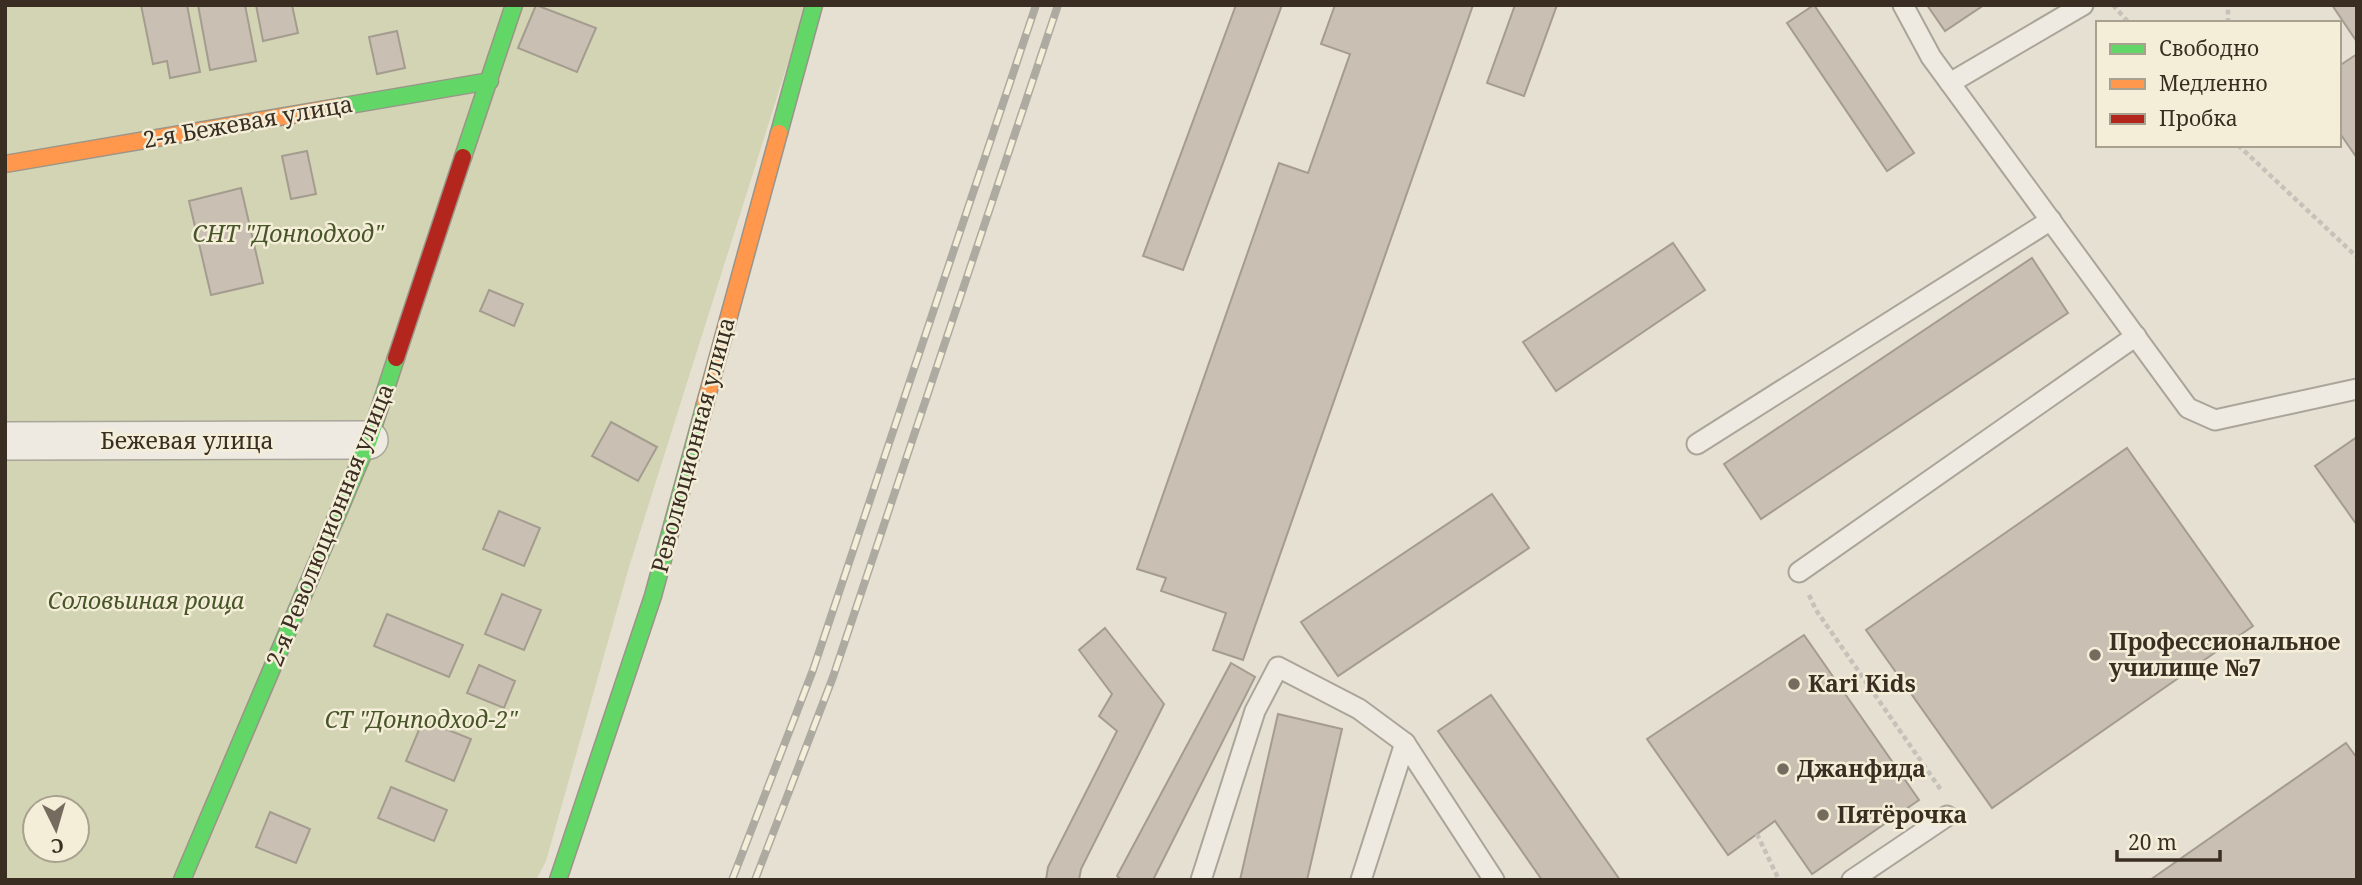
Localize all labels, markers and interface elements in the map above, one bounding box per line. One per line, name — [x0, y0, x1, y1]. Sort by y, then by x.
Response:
legend — [2096, 21, 2341, 147]
text: Свободно — [2159, 34, 2259, 62]
text: Медленно — [2159, 69, 2268, 97]
street label: 2-я Бежевая улица — [140, 87, 355, 155]
text: Пробка — [2159, 104, 2238, 132]
park label: СНТ "Донподход" — [192, 217, 385, 249]
street label: Революционная улица — [642, 313, 742, 576]
street label: 2-я Революционная улица — [258, 378, 401, 671]
street label: Бежевая улица — [100, 424, 274, 456]
park label: Соловьиная роща — [48, 584, 244, 616]
place label: Профессиональное училище №7 — [2109, 625, 2341, 683]
marker: Профессиональное училище №7 — [2087, 647, 2103, 663]
place label: Kari Kids — [1808, 667, 1916, 699]
marker: Kari Kids — [1786, 676, 1802, 692]
park label: СТ "Донподход-2" — [324, 703, 519, 735]
place label: Джанфида — [1797, 752, 1926, 784]
marker: Джанфида — [1775, 761, 1791, 777]
north arrow — [21, 794, 91, 864]
place label: Пятёрочка — [1837, 798, 1967, 830]
marker: Пятёрочка — [1815, 807, 1831, 823]
scale bar — [2117, 818, 2220, 862]
text: 20 m — [2128, 828, 2177, 856]
text: С — [50, 832, 65, 859]

